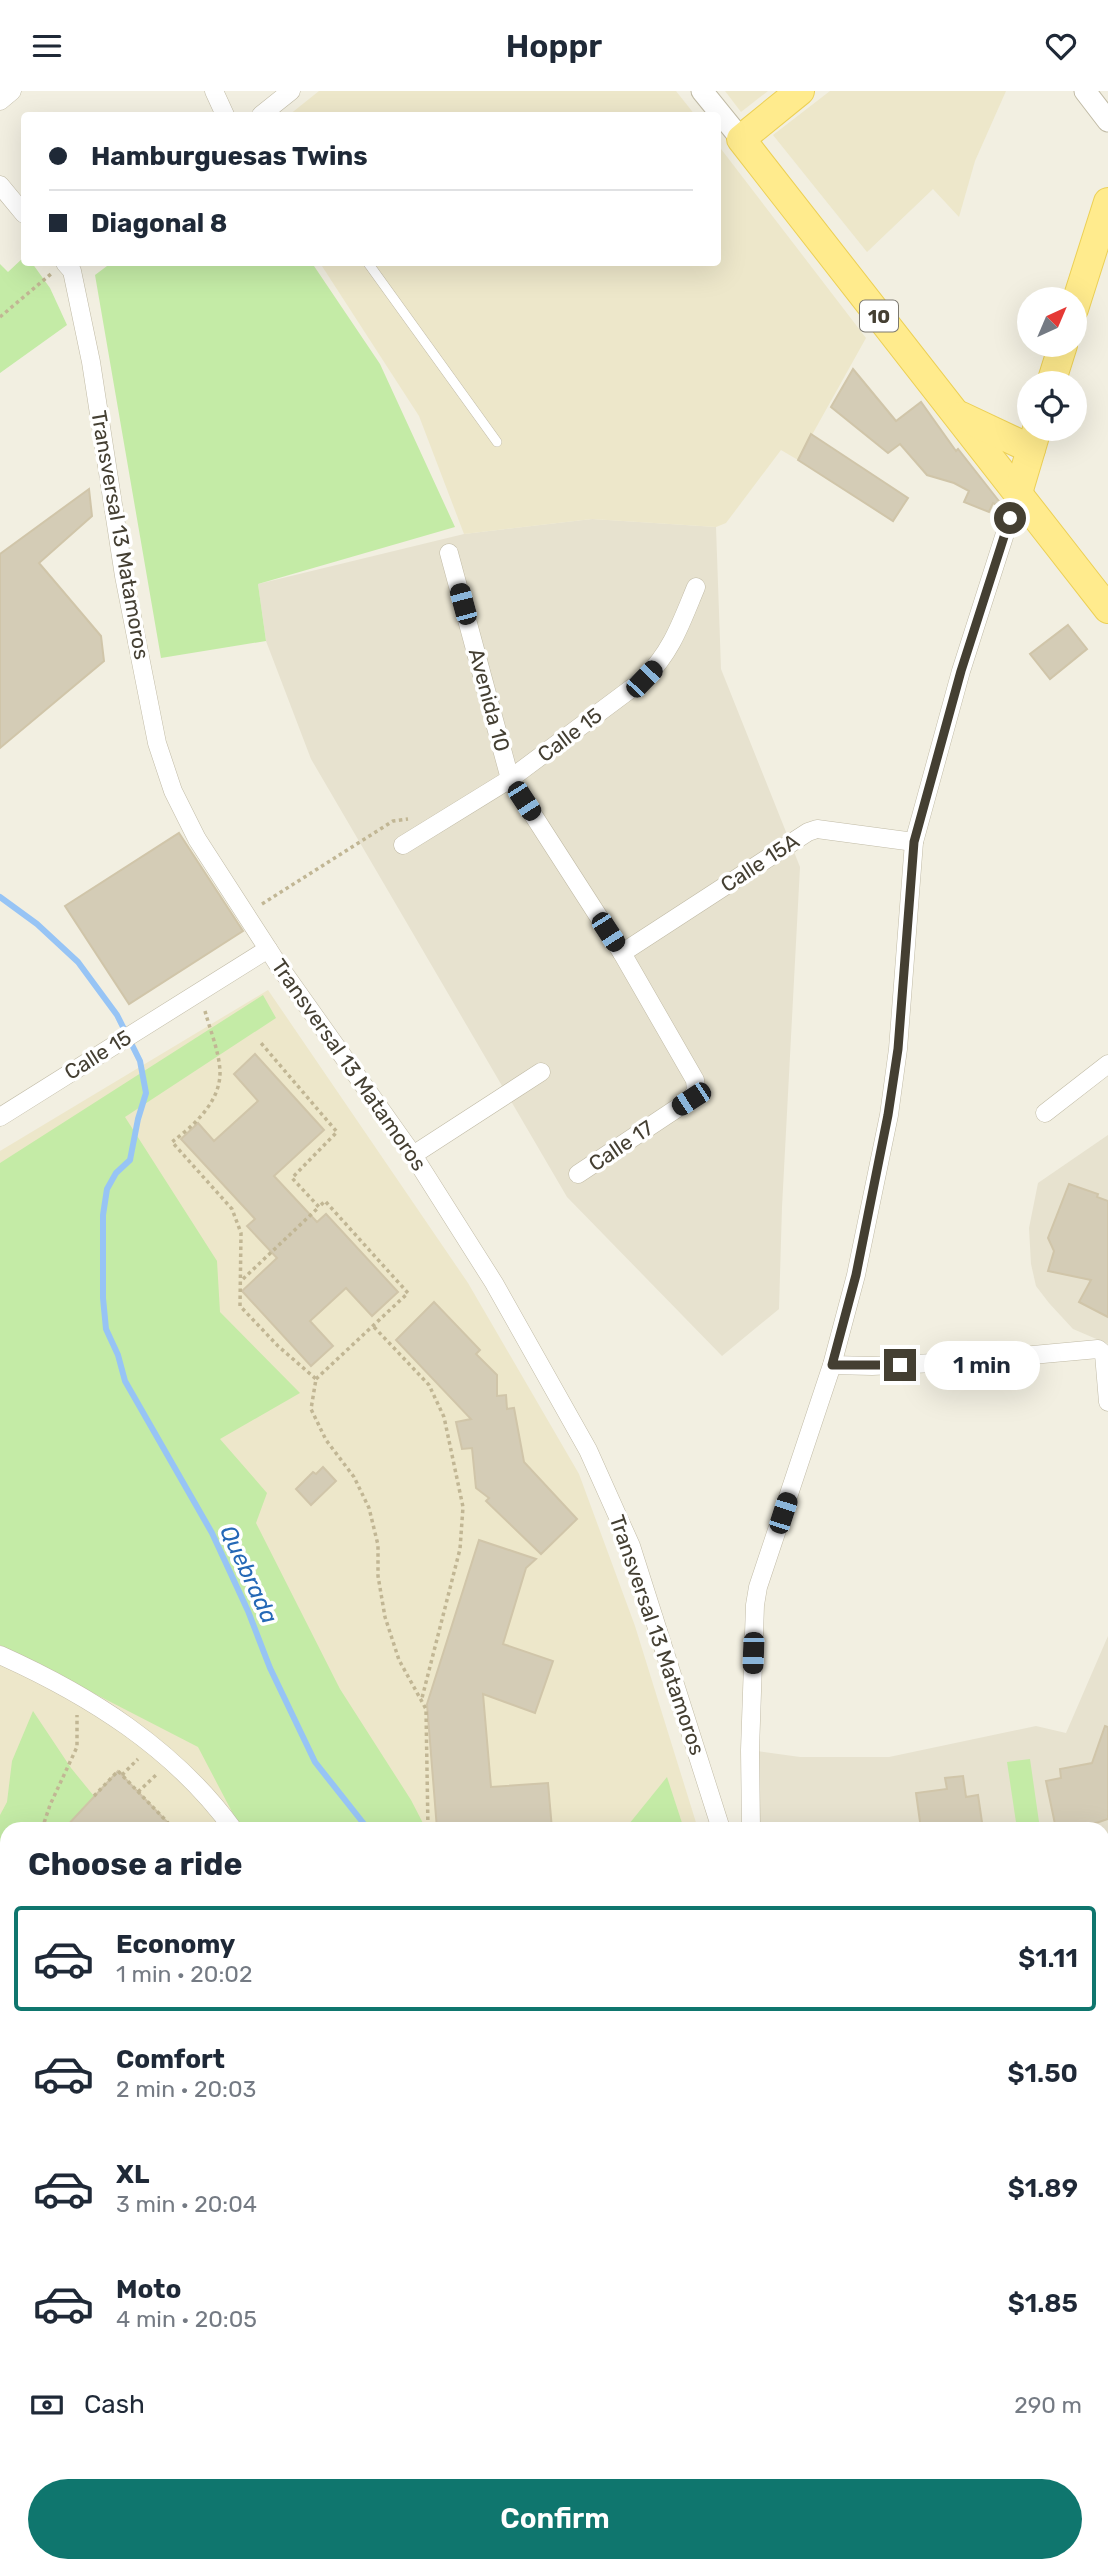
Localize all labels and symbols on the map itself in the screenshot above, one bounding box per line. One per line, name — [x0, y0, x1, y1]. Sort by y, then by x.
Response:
north arrow — [1017, 287, 1087, 357]
road number: 10 — [860, 301, 898, 332]
street label: Transversal 13 Matamoros — [86, 408, 155, 661]
route start — [994, 502, 1026, 534]
car — [448, 581, 479, 627]
street label: Avenida 10 — [464, 646, 515, 754]
car — [622, 657, 667, 701]
street label: Calle 15 — [533, 702, 607, 767]
car — [504, 778, 545, 824]
street label: Calle 15A — [716, 828, 804, 897]
car — [588, 909, 629, 955]
street label: Transversal 13 Matamoros — [267, 954, 432, 1175]
street label: Calle 15 — [60, 1024, 136, 1085]
car — [668, 1079, 715, 1119]
street label: Calle 17 — [584, 1115, 658, 1176]
callout: 1 min — [925, 1341, 1040, 1389]
route end — [884, 1349, 916, 1381]
car — [767, 1490, 800, 1536]
street label: Transversal 13 Matamoros — [605, 1511, 710, 1758]
water label: Quebrada — [214, 1520, 284, 1628]
car — [742, 1632, 765, 1674]

